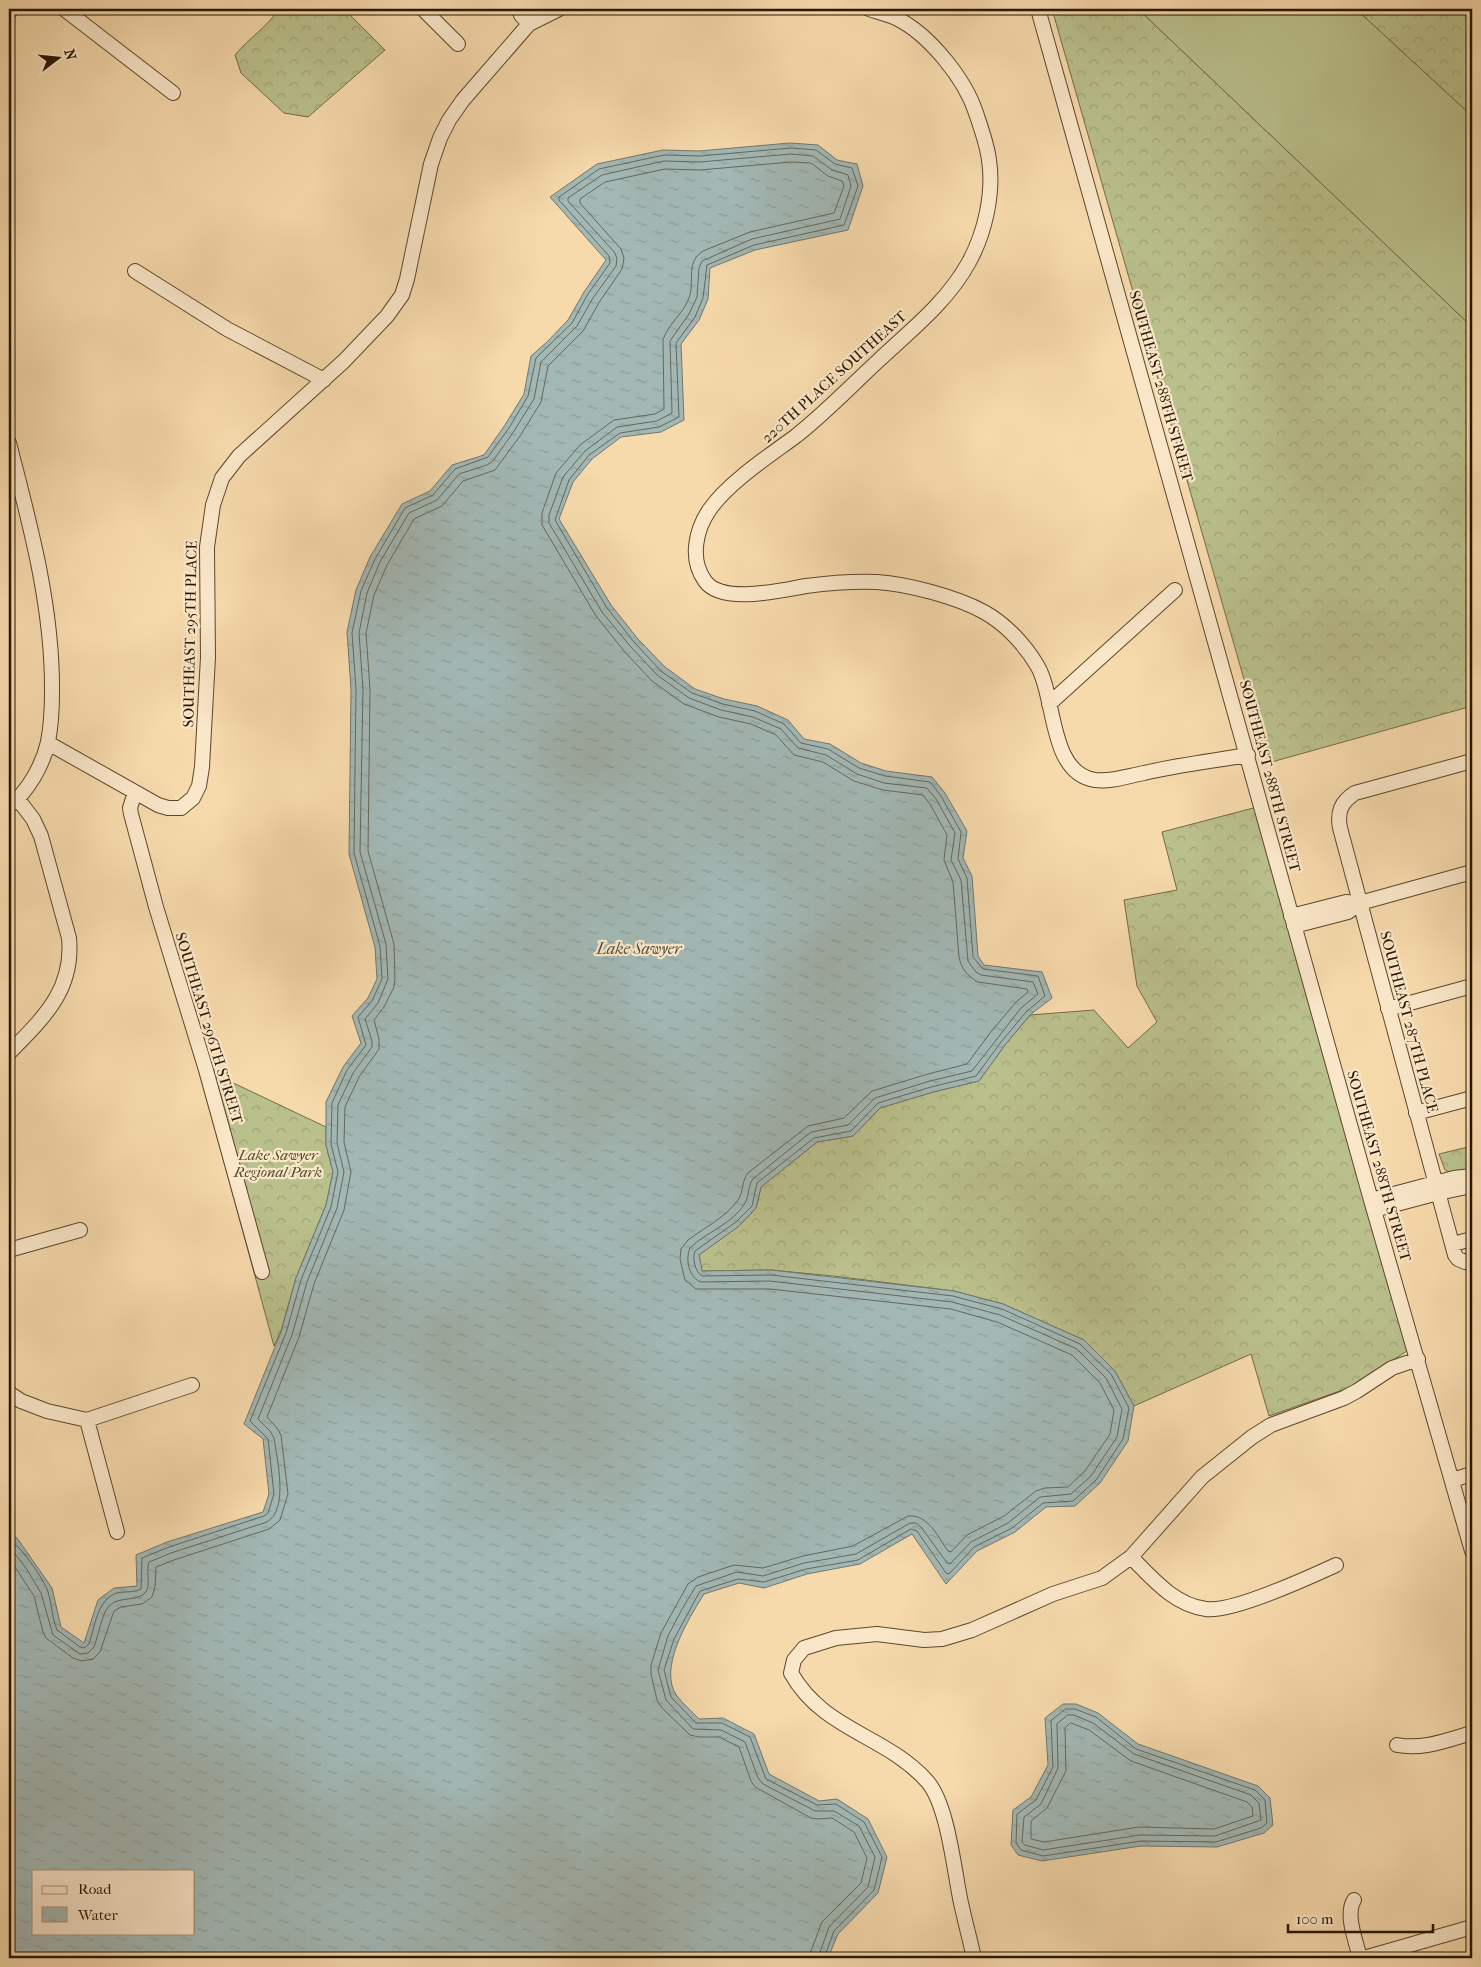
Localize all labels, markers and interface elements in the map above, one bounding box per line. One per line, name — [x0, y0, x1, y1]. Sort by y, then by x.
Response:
north arrow — [32, 32, 82, 82]
text: N — [60, 47, 80, 62]
street label: SOUTHEAST 288TH STREET — [1125, 288, 1197, 485]
street label: 220TH PLACE SOUTHEAST — [758, 307, 911, 447]
street label: SOUTHEAST 295TH PLACE — [179, 540, 201, 728]
street label: SOUTHEAST 288TH STREET — [1236, 678, 1305, 875]
street label: SOUTHEAST 287TH PLACE — [1376, 929, 1442, 1115]
street label: SOUTHEAST 296TH STREET — [171, 930, 247, 1127]
water label: Lake Sawyer — [596, 939, 683, 958]
street label: SOUTHEAST 288TH STREET — [1343, 1068, 1415, 1265]
park label: Lake Sawyer Regional Park — [233, 1146, 322, 1181]
legend — [32, 1870, 195, 1934]
text: Road — [78, 1880, 112, 1898]
scale bar — [1288, 1902, 1434, 1934]
text: Water — [77, 1906, 118, 1924]
text: 100 m — [1296, 1910, 1334, 1928]

